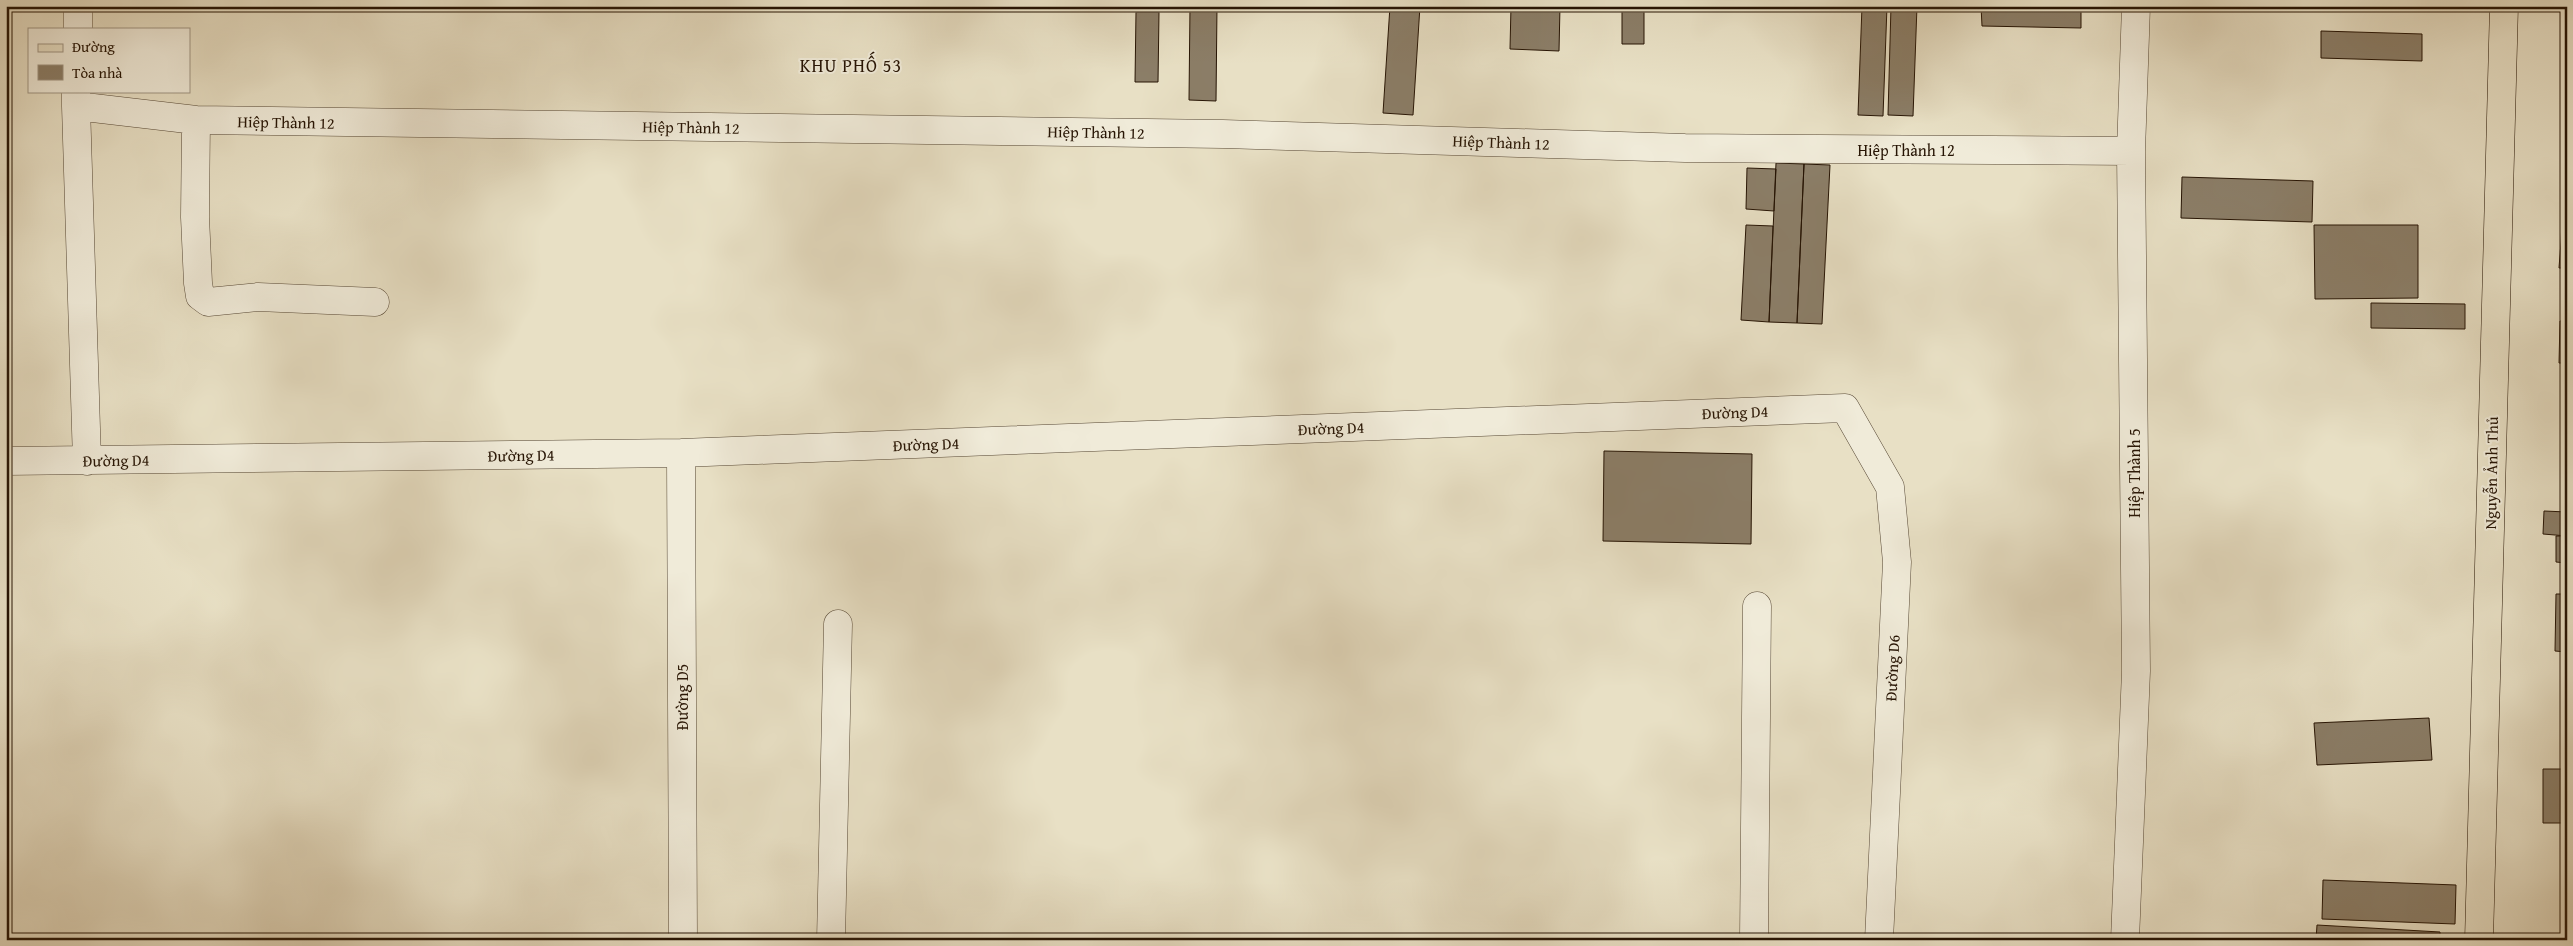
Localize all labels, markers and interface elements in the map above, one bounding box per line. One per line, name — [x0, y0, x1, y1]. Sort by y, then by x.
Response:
legend — [28, 28, 190, 92]
text: Đường — [72, 36, 115, 57]
district label: KHU PHỐ 53 — [800, 51, 902, 79]
text: Tòa nhà — [72, 62, 122, 83]
street label: Hiệp Thành 12 — [237, 109, 335, 135]
street label: Hiệp Thành 12 — [642, 114, 740, 140]
street label: Hiệp Thành 12 — [1047, 119, 1145, 145]
street label: Hiệp Thành 12 — [1452, 128, 1550, 156]
street label: Hiệp Thành 12 — [1857, 138, 1955, 162]
street label: Đường D4 — [1701, 399, 1769, 425]
street label: Đường D4 — [1297, 415, 1365, 441]
street label: Nguyễn Ảnh Thủ — [2478, 416, 2504, 530]
street label: Hiệp Thành 5 — [2122, 428, 2146, 518]
street label: Đường D4 — [892, 431, 960, 457]
street label: Đường D4 — [487, 442, 555, 468]
street label: Đường D4 — [82, 447, 150, 473]
street label: Đường D6 — [1878, 634, 1906, 702]
street label: Đường D5 — [670, 664, 694, 730]

